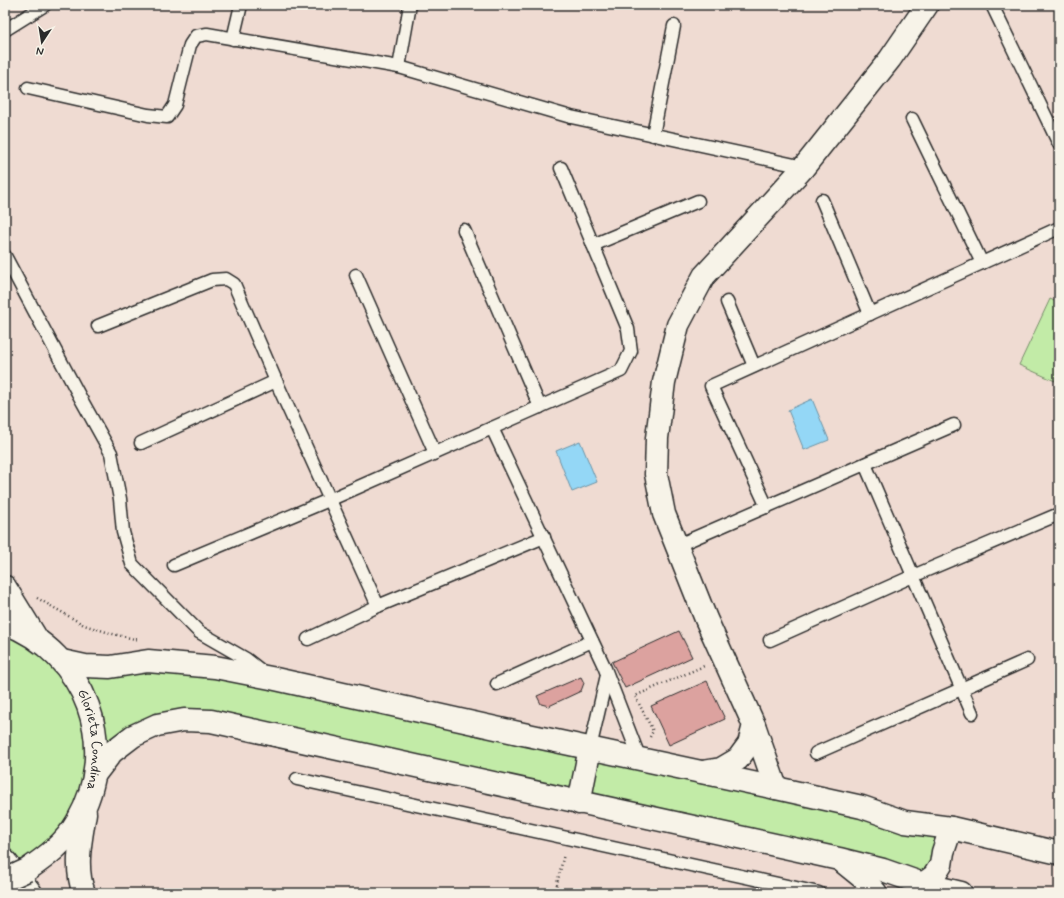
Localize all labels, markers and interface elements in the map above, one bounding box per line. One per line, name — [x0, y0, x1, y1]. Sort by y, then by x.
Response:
north arrow — [22, 22, 62, 62]
text: N — [35, 43, 45, 58]
street label: Glorieta Condina — [73, 686, 105, 792]

